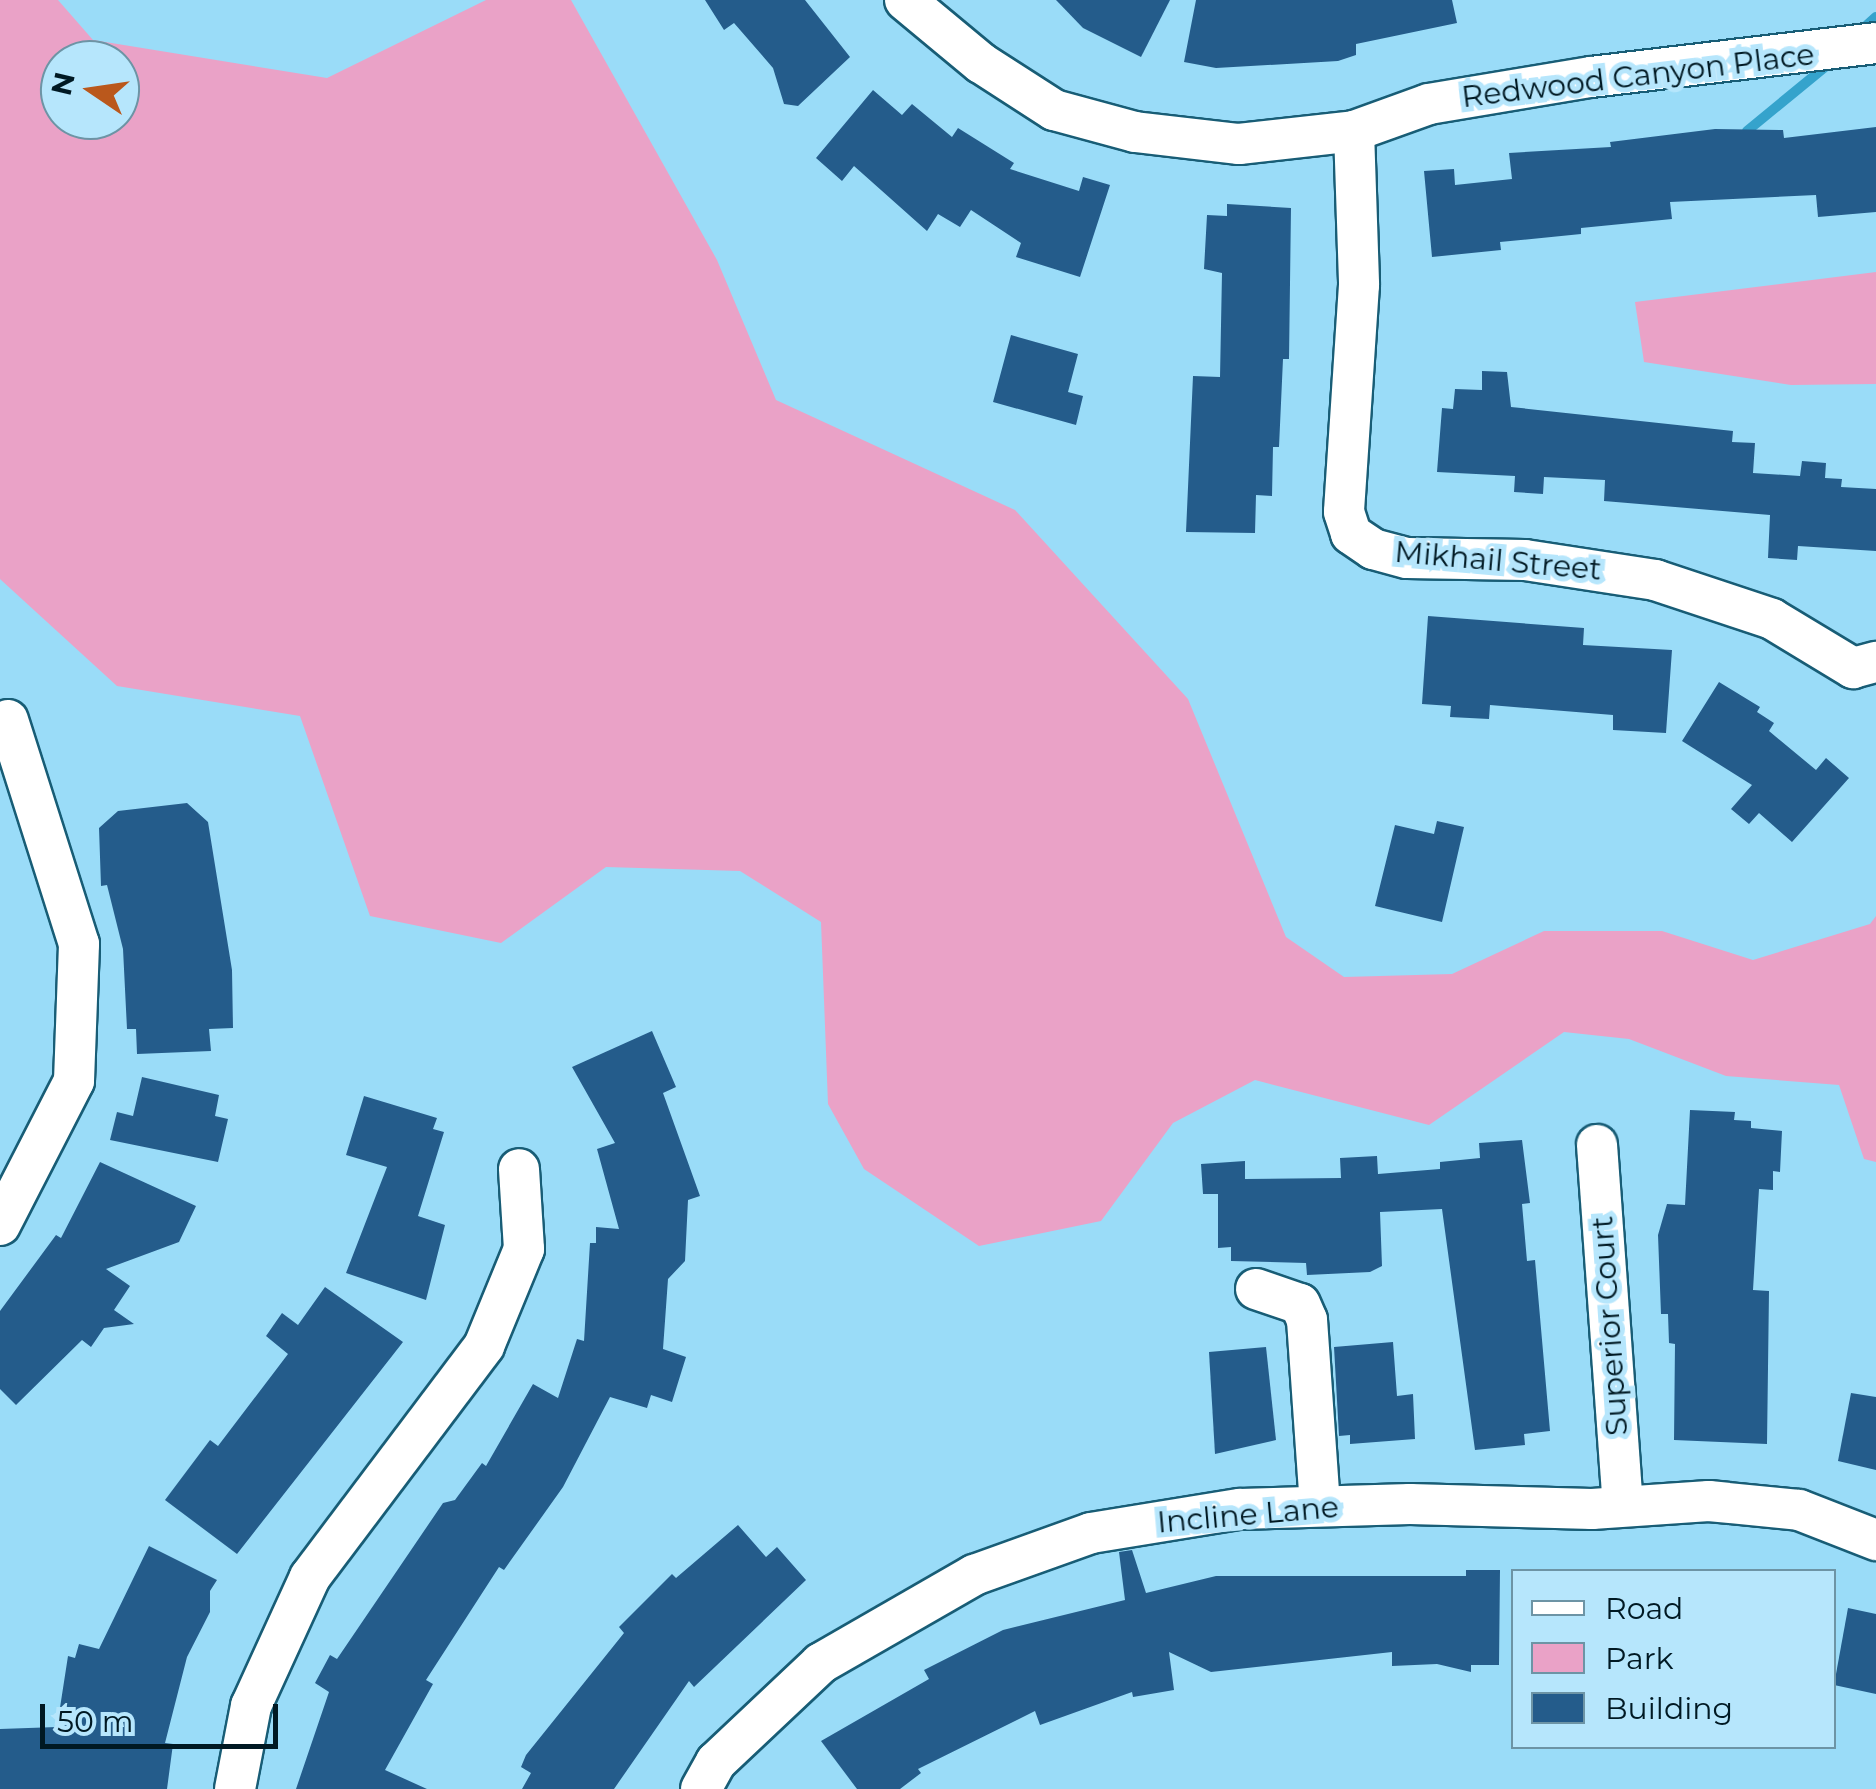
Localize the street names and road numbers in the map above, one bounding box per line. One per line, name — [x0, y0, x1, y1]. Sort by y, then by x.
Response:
street label: Redwood Canyon Place — [1460, 36, 1816, 116]
street label: Mikhail Street — [1393, 534, 1603, 588]
street label: Superior Court — [1584, 1215, 1636, 1437]
street label: Incline Lane — [1156, 1489, 1340, 1541]

